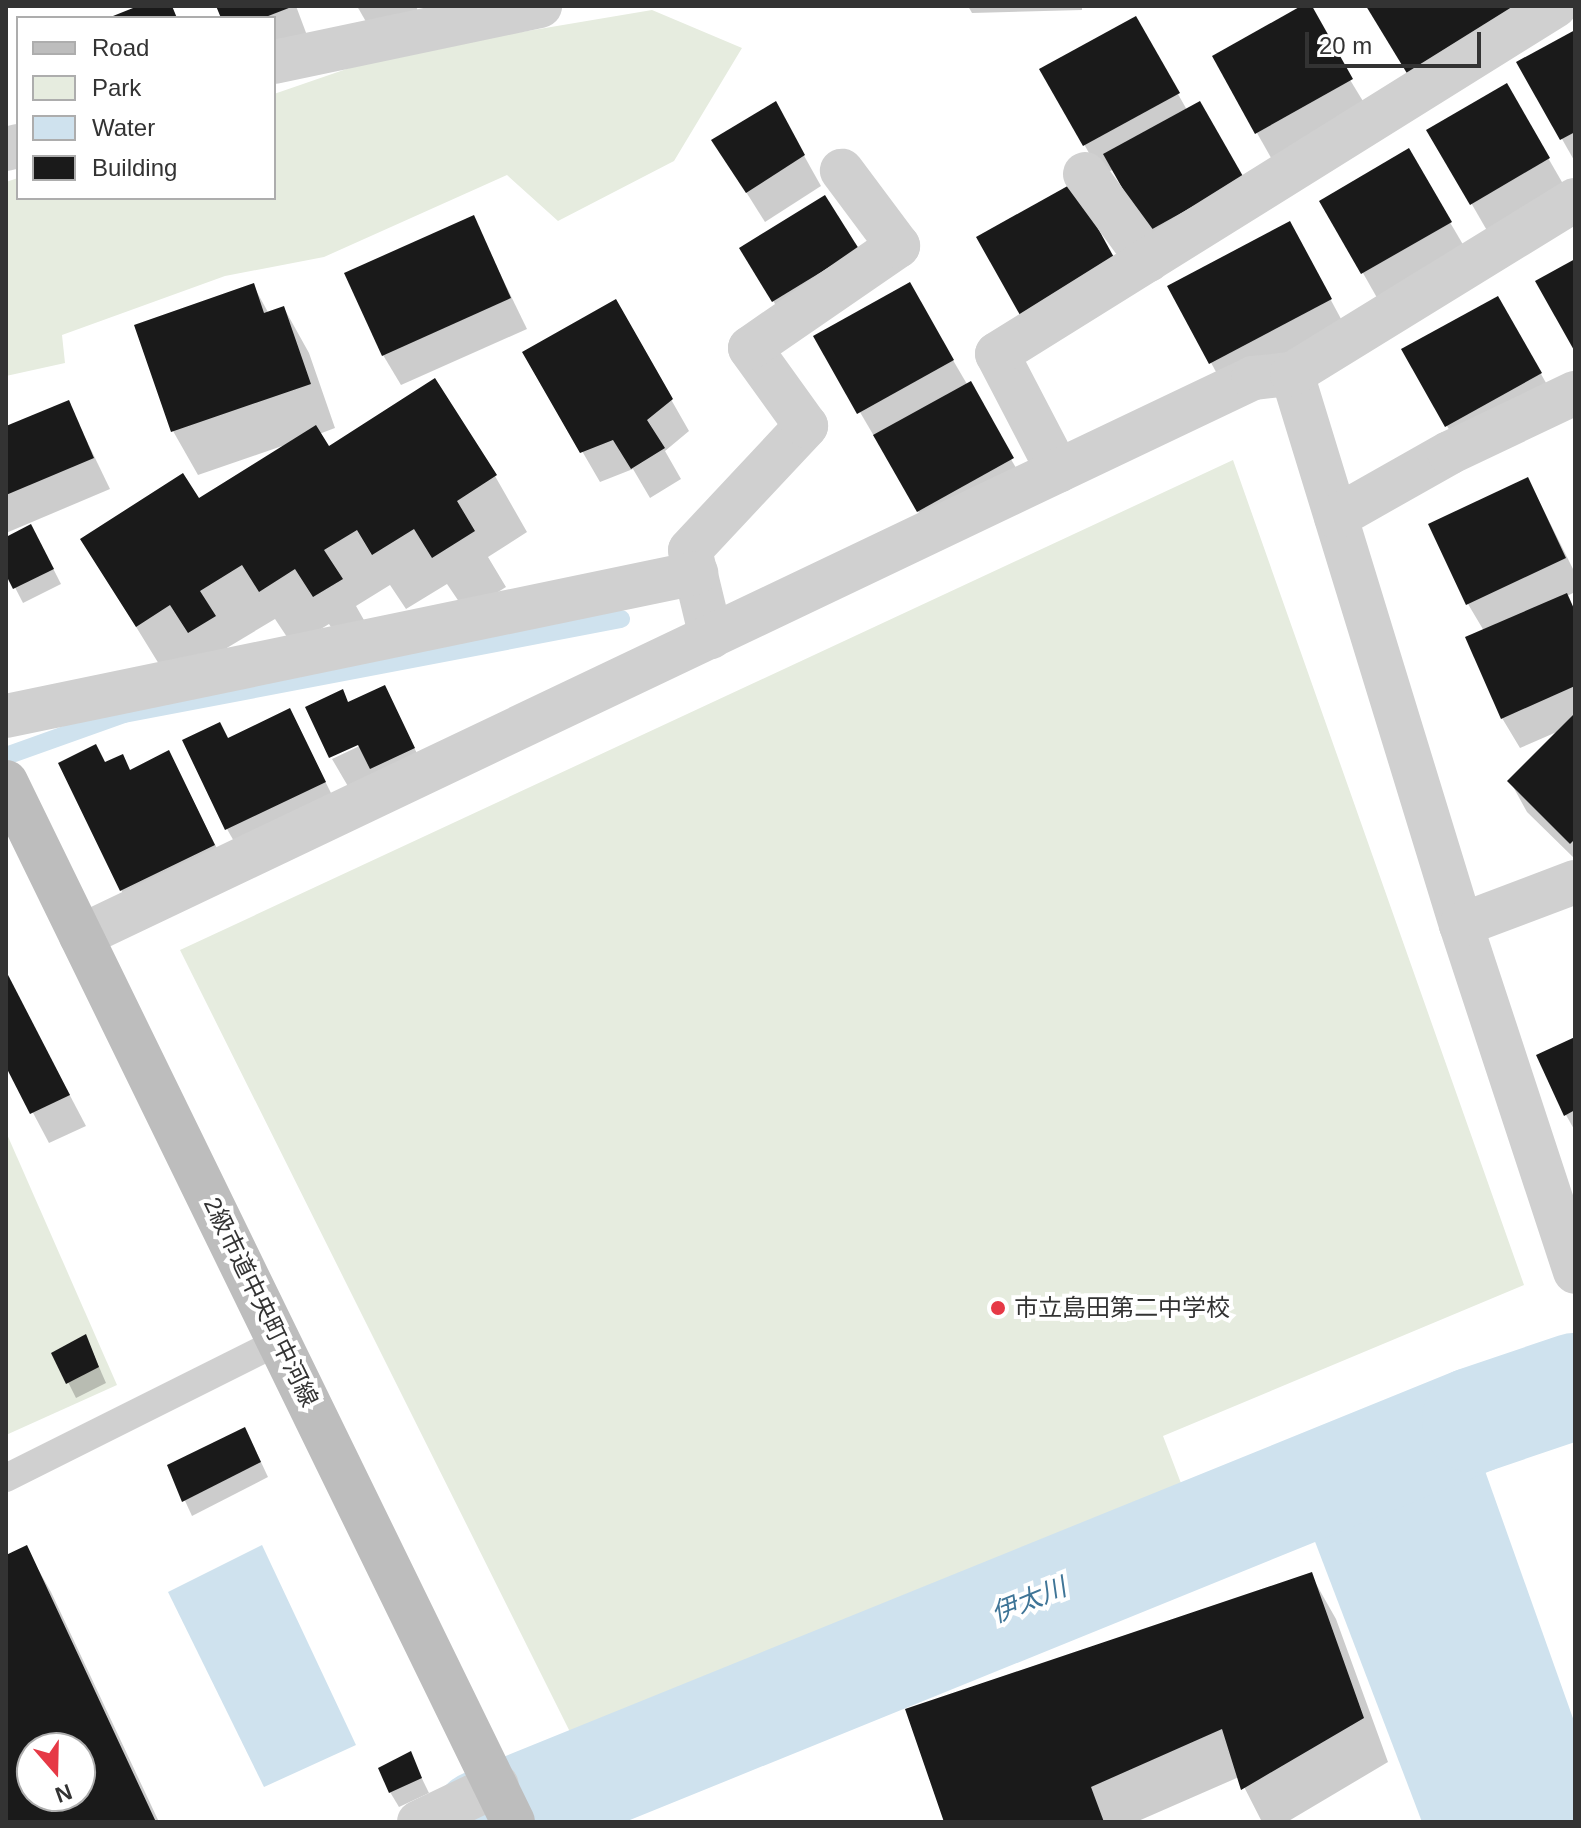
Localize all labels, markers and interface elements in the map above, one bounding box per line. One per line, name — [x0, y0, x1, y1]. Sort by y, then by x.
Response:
legend — [16, 16, 276, 200]
scale bar — [1309, 16, 1485, 66]
text: 20 m — [1319, 32, 1372, 59]
text: Road — [92, 34, 149, 61]
text: Park — [92, 74, 141, 101]
text: Water — [92, 114, 155, 141]
text: Building — [92, 154, 177, 181]
street label: 2級市道中央町中河線 — [198, 1193, 324, 1411]
place label: 市立島田第二中学校 — [1014, 1294, 1230, 1322]
marker: 市立島田第二中学校 — [989, 1299, 1007, 1317]
water label: 伊太川 — [987, 1572, 1071, 1630]
north arrow — [16, 1732, 96, 1812]
text: N — [52, 1779, 75, 1808]

